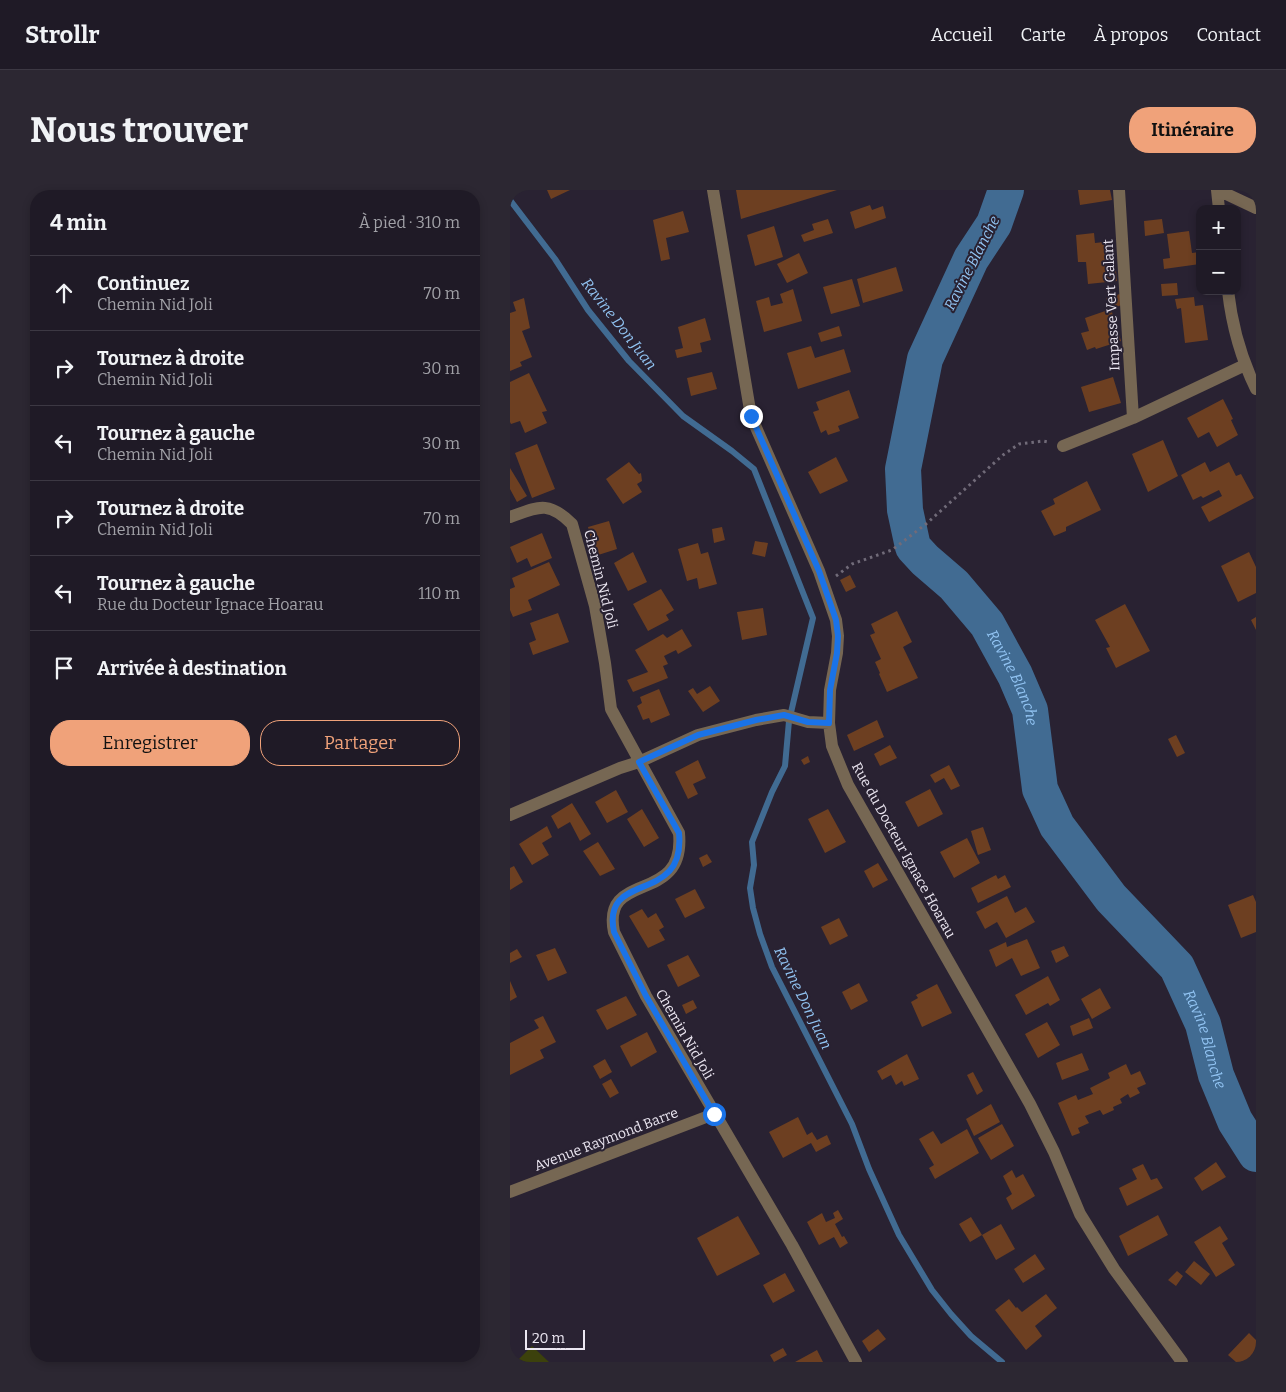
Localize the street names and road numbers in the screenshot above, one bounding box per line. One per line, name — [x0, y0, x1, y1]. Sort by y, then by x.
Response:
street label: Impasse Vert Galant — [1100, 239, 1123, 371]
street label: Chemin Nid Joli — [580, 528, 621, 630]
street label: Rue du Docteur Ignace Hoarau — [848, 760, 959, 941]
street label: Chemin Nid Joli — [652, 986, 717, 1082]
street label: Avenue Raymond Barre — [532, 1104, 681, 1175]

